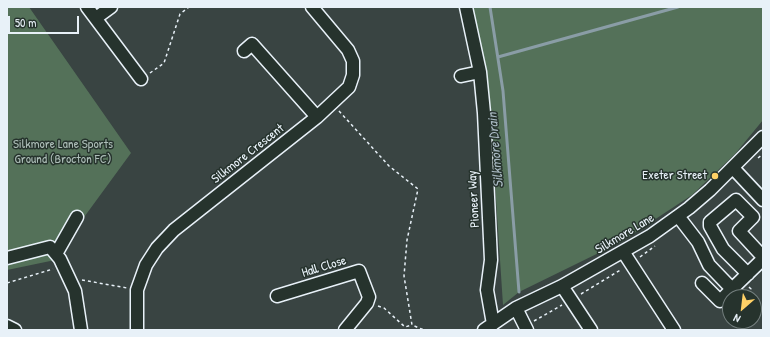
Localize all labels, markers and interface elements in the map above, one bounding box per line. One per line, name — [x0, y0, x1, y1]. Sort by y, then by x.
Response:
scale bar — [10, 8, 81, 34]
text: 50 m — [15, 14, 36, 31]
water label: Silkmore Drain — [484, 112, 508, 188]
street label: Silkmore Crescent — [209, 121, 287, 187]
park label: Silkmore Lane Sports Ground (Brocton FC) — [13, 137, 113, 168]
place label: Exeter Street — [642, 168, 707, 184]
street label: Pioneer Way — [465, 170, 483, 228]
marker: Exeter Street — [710, 171, 720, 181]
street label: Silkmore Lane — [593, 210, 657, 258]
street label: Hall Close — [300, 253, 348, 281]
north arrow — [722, 289, 762, 329]
text: N — [731, 311, 743, 326]

